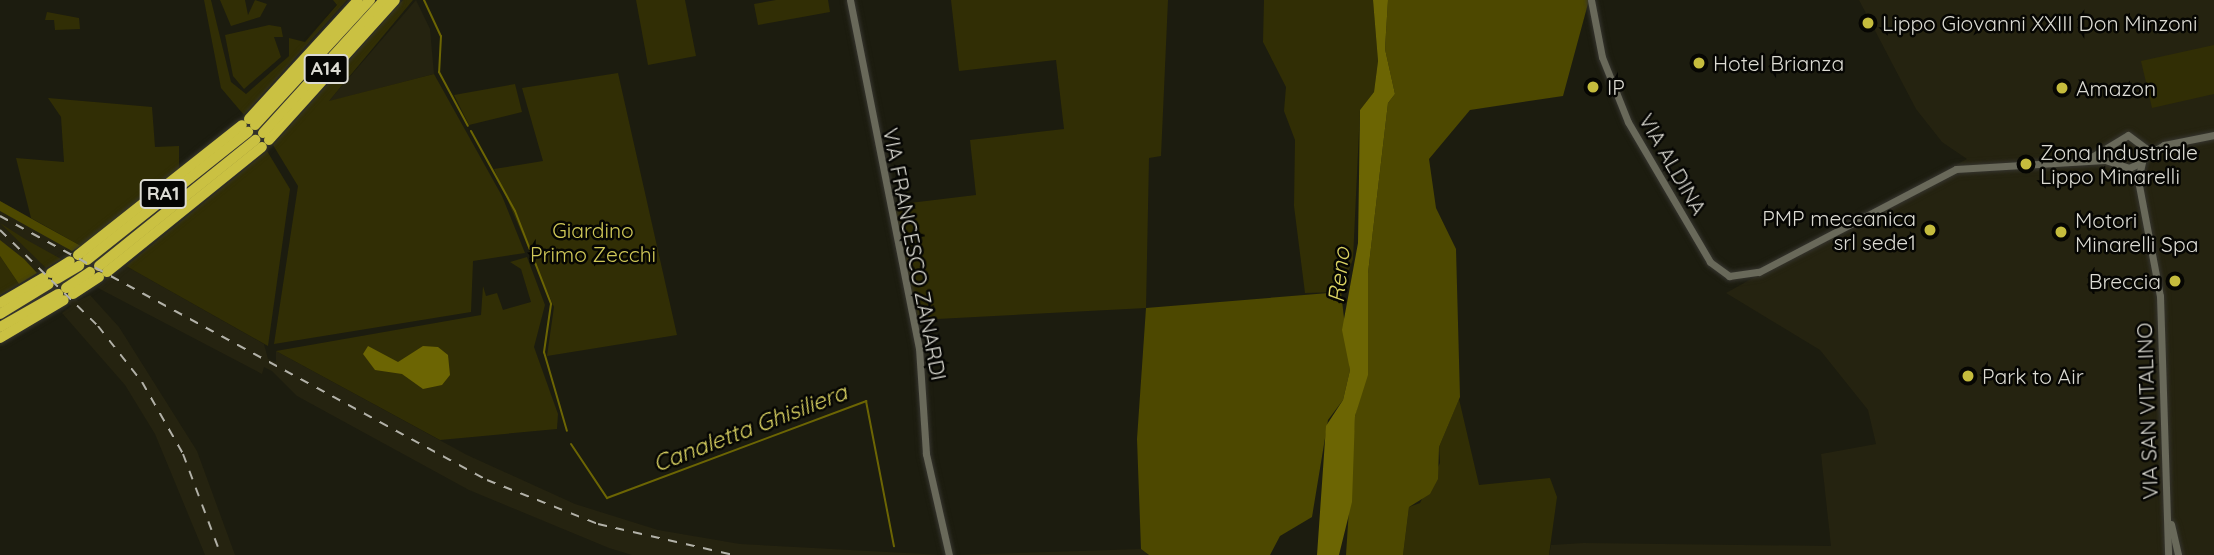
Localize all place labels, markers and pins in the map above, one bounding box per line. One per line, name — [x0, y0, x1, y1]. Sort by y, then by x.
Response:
place label: Lippo Giovanni XXIII Don Minzoni — [1882, 10, 2197, 36]
marker: Lippo Giovanni XXIII Don Minzoni — [1860, 15, 1876, 31]
place label: Hotel Brianza — [1713, 50, 1844, 76]
marker: Hotel Brianza — [1691, 55, 1707, 71]
place label: IP — [1607, 74, 1625, 100]
place label: Amazon — [2076, 75, 2156, 101]
marker: IP — [1585, 79, 1601, 95]
marker: Amazon — [2054, 80, 2070, 96]
place label: Zona Industriale Lippo Minarelli — [2040, 139, 2198, 189]
marker: Zona Industriale Lippo Minarelli — [2018, 156, 2034, 172]
place label: PMP meccanica srl sede1 — [1762, 205, 1916, 255]
place label: Motori Minarelli Spa — [2075, 207, 2198, 257]
marker: PMP meccanica srl sede1 — [1922, 222, 1938, 238]
marker: Motori Minarelli Spa — [2053, 224, 2069, 240]
place label: Breccia — [2089, 268, 2161, 294]
marker: Breccia — [2167, 273, 2183, 289]
place label: Park to Air — [1982, 363, 2084, 389]
marker: Park to Air — [1960, 368, 1976, 384]

